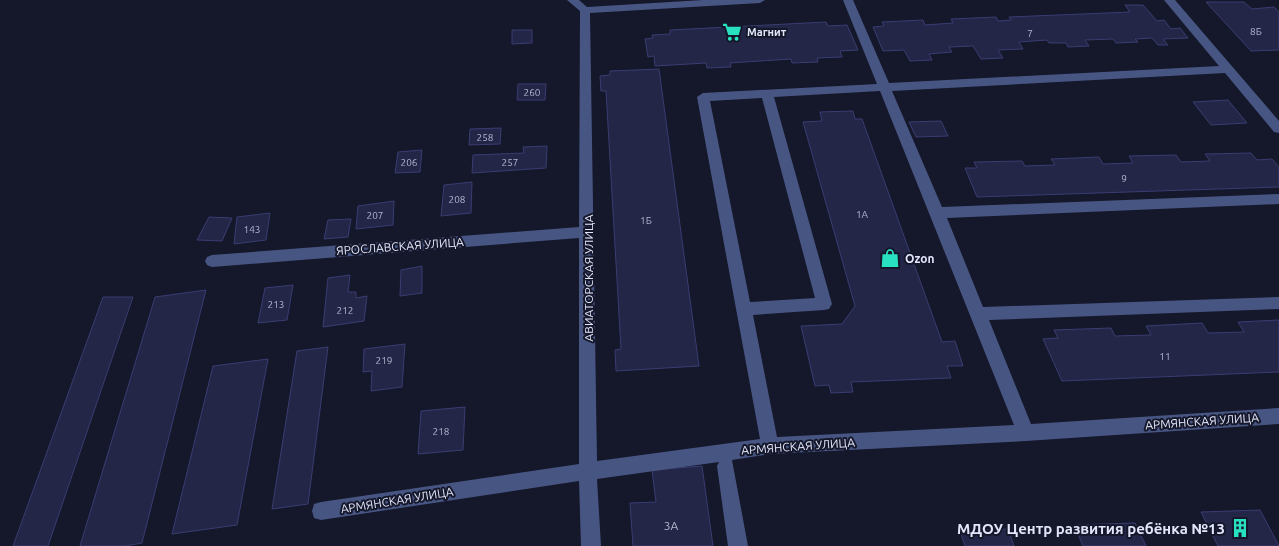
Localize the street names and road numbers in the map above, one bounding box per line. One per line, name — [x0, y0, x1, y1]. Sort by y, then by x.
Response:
street label: АВИАТОРСКАЯ УЛИЦА — [582, 214, 595, 341]
street label: ЯРОСЛАВСКАЯ УЛИЦА — [336, 235, 464, 257]
street label: АРМЯНСКАЯ УЛИЦА — [1145, 411, 1260, 431]
street label: АРМЯНСКАЯ УЛИЦА — [741, 436, 856, 456]
street label: АРМЯНСКАЯ УЛИЦА — [340, 485, 455, 515]

